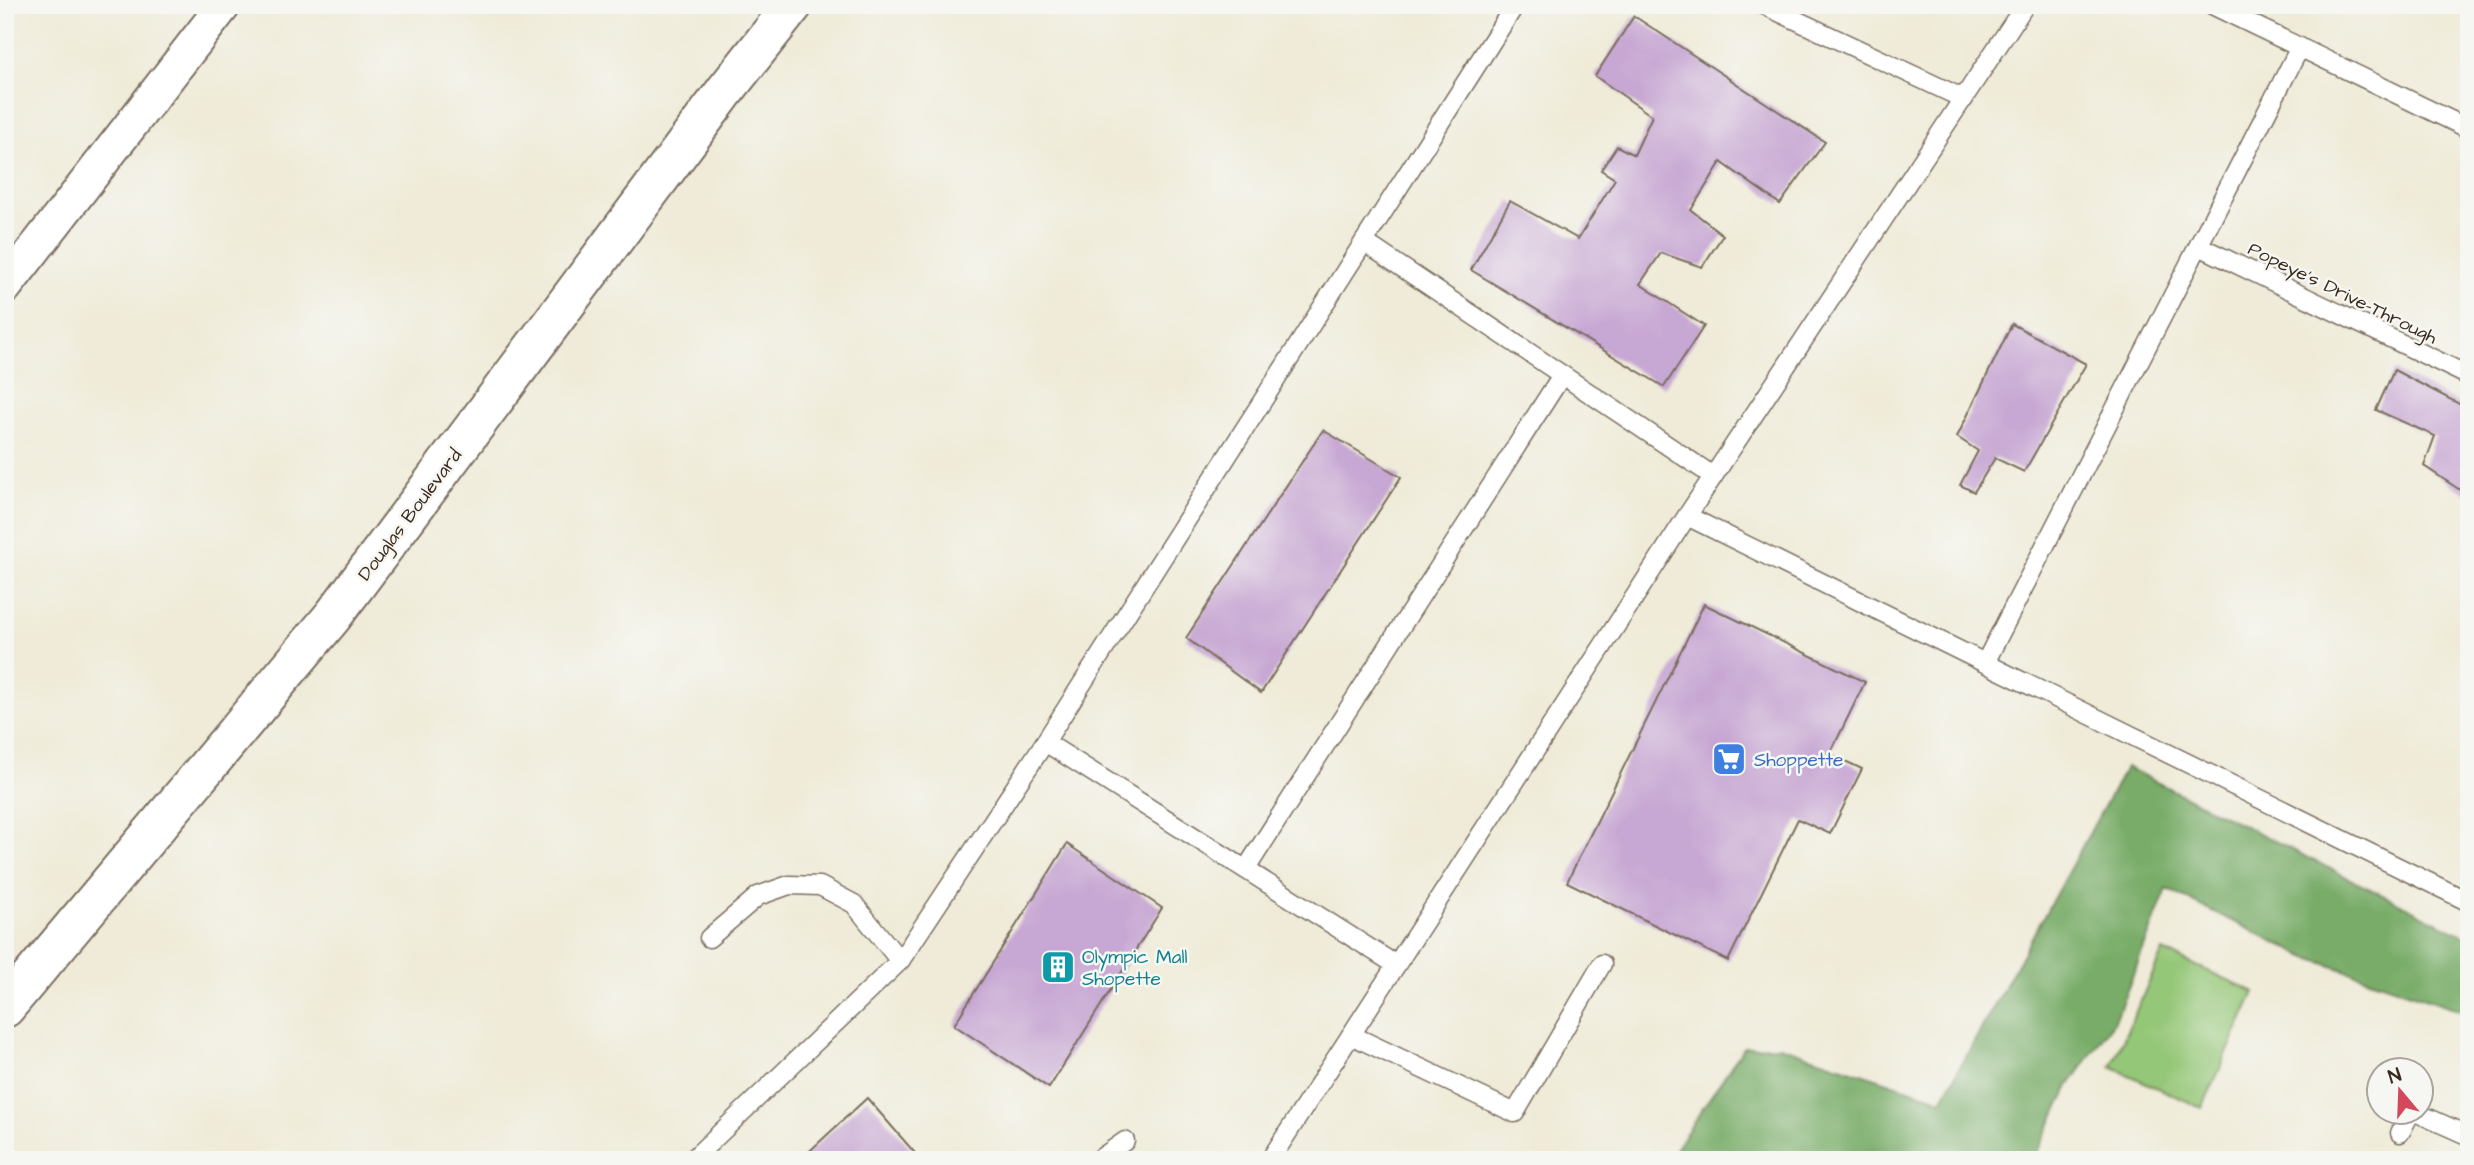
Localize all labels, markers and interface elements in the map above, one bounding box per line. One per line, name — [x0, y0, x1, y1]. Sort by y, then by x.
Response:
street label: Popeye's Drive-Through — [2243, 236, 2442, 352]
street label: Douglas Boulevard — [352, 443, 470, 587]
supermarket icon: Shoppette — [1710, 740, 1748, 778]
place label: Shoppette — [1754, 747, 1843, 774]
place label: Olympic Mall Shopette — [1082, 944, 1187, 993]
building icon: Olympic Mall Shopette — [1039, 948, 1077, 986]
north arrow — [2366, 1056, 2436, 1126]
text: N — [2385, 1062, 2405, 1091]

